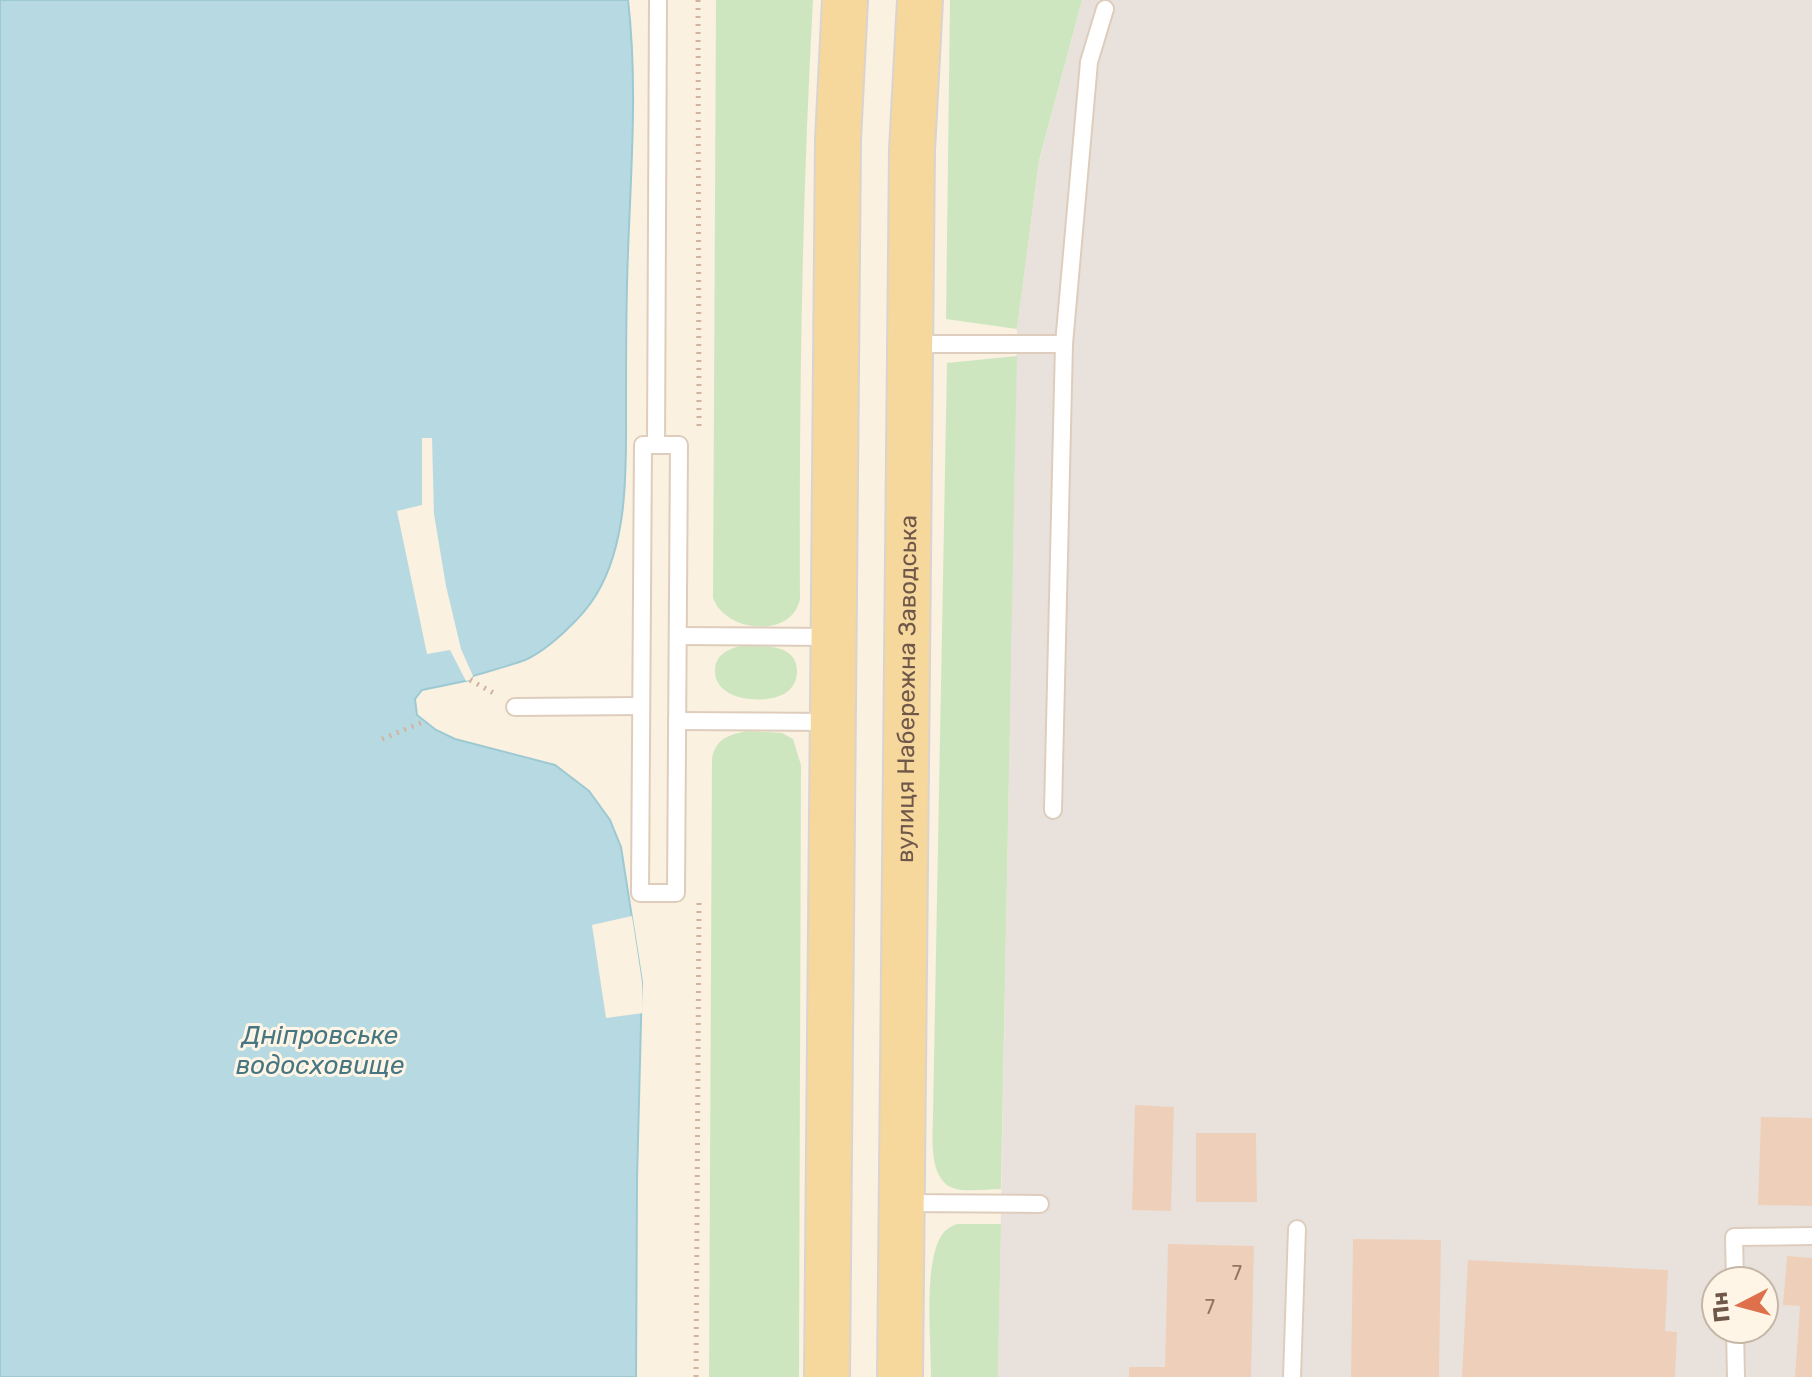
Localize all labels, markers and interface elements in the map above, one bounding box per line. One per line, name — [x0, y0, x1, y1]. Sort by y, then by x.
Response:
street label: вулиця Набережна Заводська — [891, 515, 922, 863]
water label: Дніпровське водосховище — [236, 1020, 405, 1081]
house number: 7 — [1232, 1261, 1242, 1285]
north arrow — [1700, 1265, 1780, 1345]
text: Пн — [1706, 1290, 1736, 1324]
house number: 7 — [1205, 1295, 1215, 1319]

